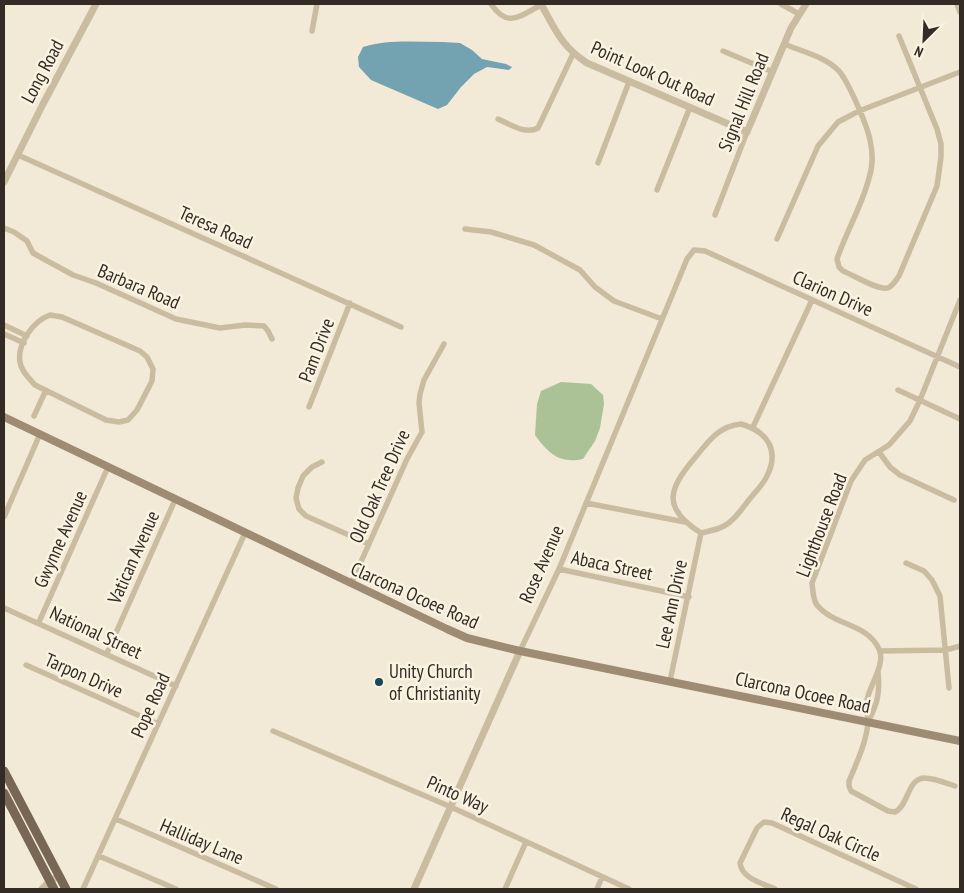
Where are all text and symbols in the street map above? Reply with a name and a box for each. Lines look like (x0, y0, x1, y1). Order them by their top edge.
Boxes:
north arrow (899, 15, 949, 65)
street label: Long Road (15, 35, 69, 107)
street label: Point Look Out Road (588, 35, 718, 111)
text: N (912, 42, 926, 62)
street label: Signal Hill Road (712, 49, 774, 155)
street label: Teresa Road (176, 200, 256, 254)
street label: Barbara Road (94, 258, 184, 314)
street label: Clarion Drive (789, 265, 877, 321)
street label: Pam Drive (293, 314, 339, 385)
street label: Old Oak Tree Drive (343, 425, 415, 547)
street label: Lighthouse Road (790, 470, 852, 580)
street label: Gwynne Avenue (28, 486, 92, 591)
street label: Vatican Avenue (101, 507, 164, 608)
street label: Rose Avenue (513, 521, 569, 607)
street label: Abaca Street (569, 545, 656, 585)
street label: Clarcona Ocoee Road (347, 556, 483, 634)
street label: Lee Ann Drive (650, 557, 692, 651)
street label: National Street (46, 600, 147, 664)
street label: Tarpon Drive (41, 647, 127, 703)
place label: Unity Church of Christianity (389, 659, 481, 705)
street label: Clarcona Ocoee Road (733, 666, 873, 718)
street label: Pope Road (125, 669, 175, 741)
marker: Unity Church of Christianity (373, 676, 385, 688)
street label: Pinto Way (423, 770, 493, 819)
street label: Regal Oak Circle (778, 801, 885, 867)
street label: Halliday Lane (157, 813, 248, 869)

